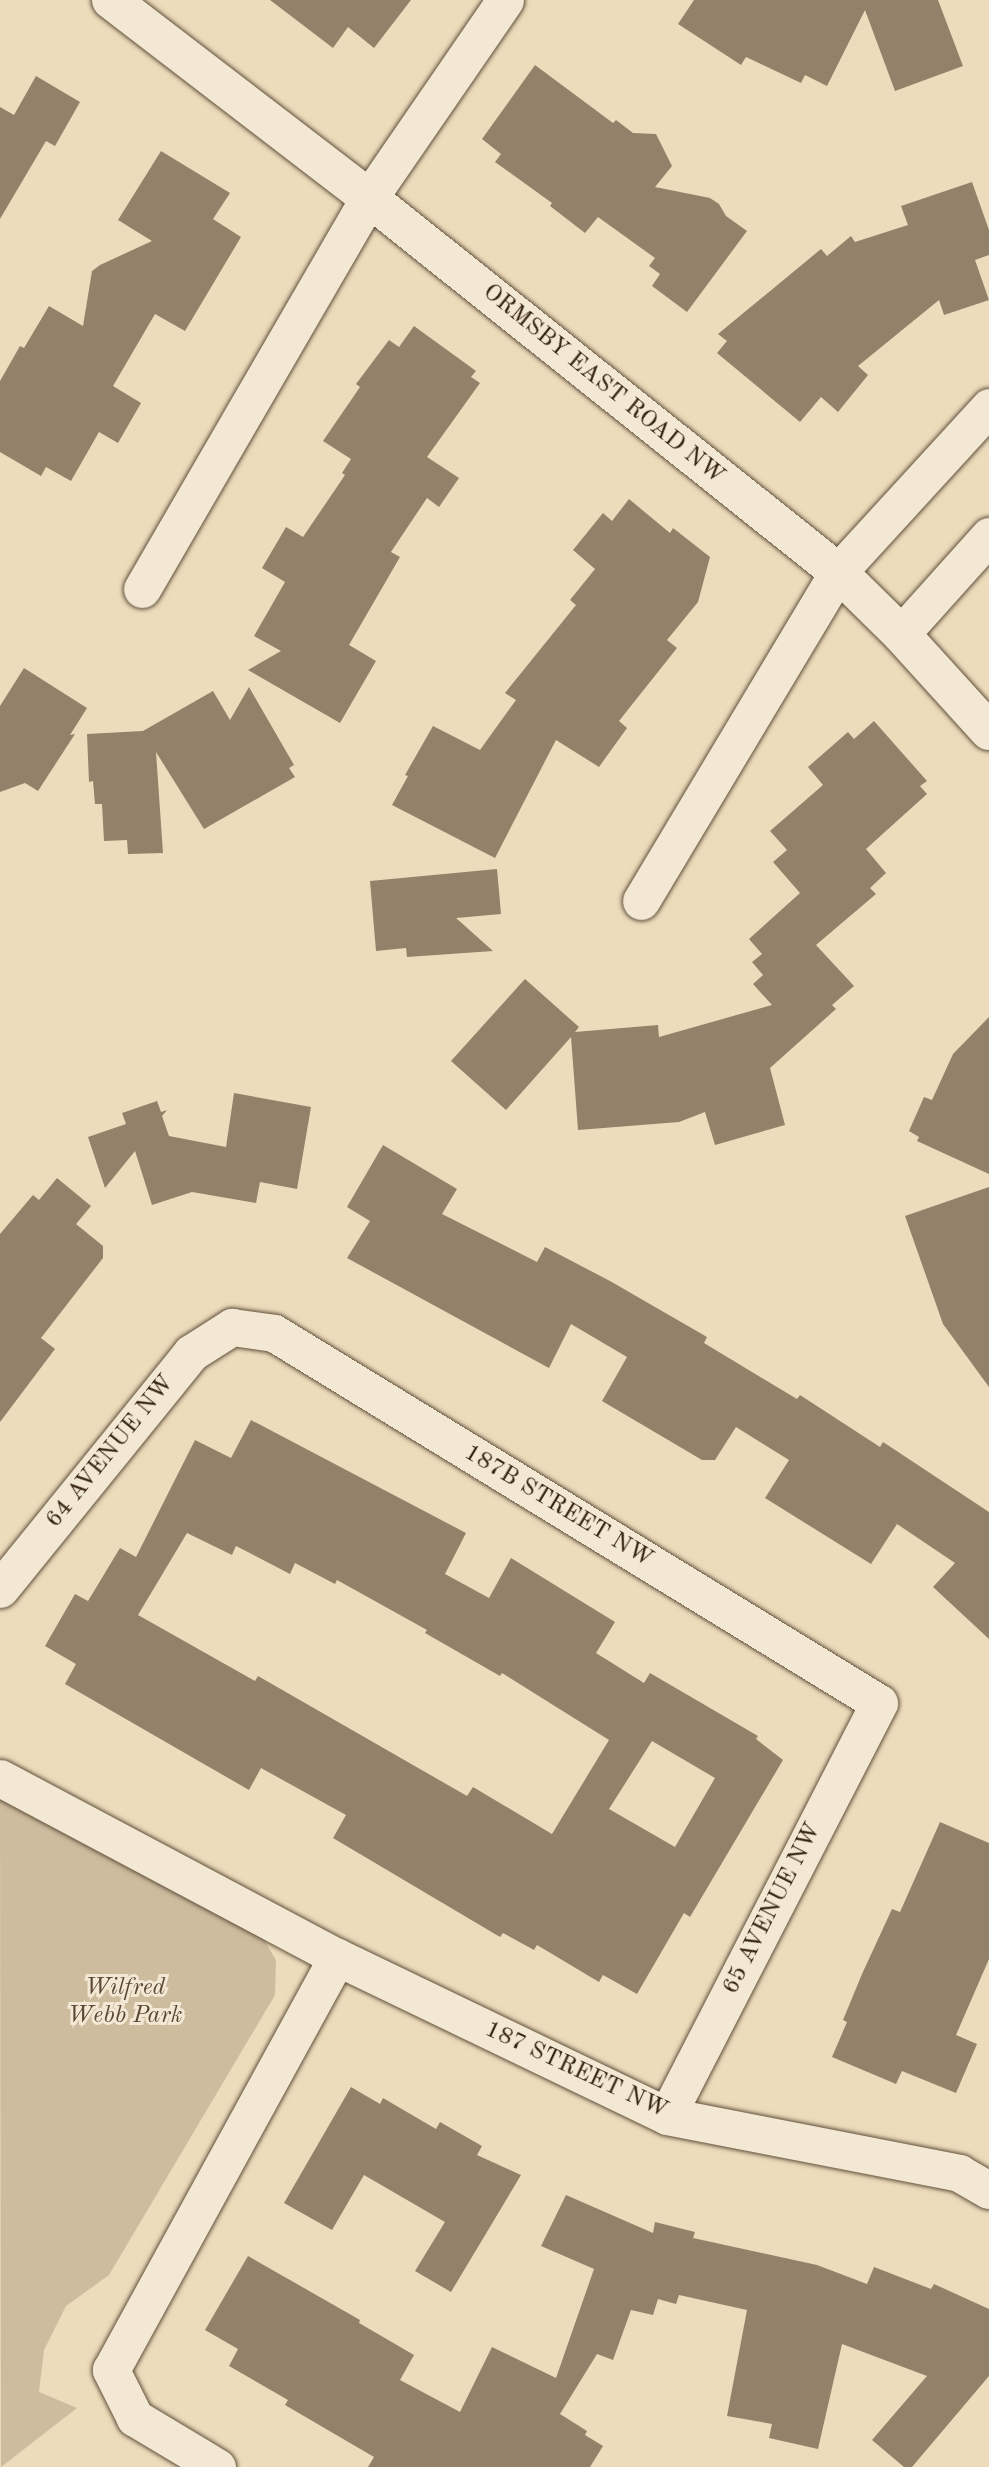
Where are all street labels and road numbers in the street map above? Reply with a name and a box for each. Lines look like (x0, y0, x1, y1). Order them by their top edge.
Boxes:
street label: ORMSBY EAST ROAD NW (476, 279, 730, 491)
street label: 64 AVENUE NW (40, 1370, 182, 1534)
street label: 187B STREET NW (458, 1439, 658, 1575)
street label: 65 AVENUE NW (717, 1818, 829, 2000)
street label: 187 STREET NW (480, 2016, 672, 2126)

